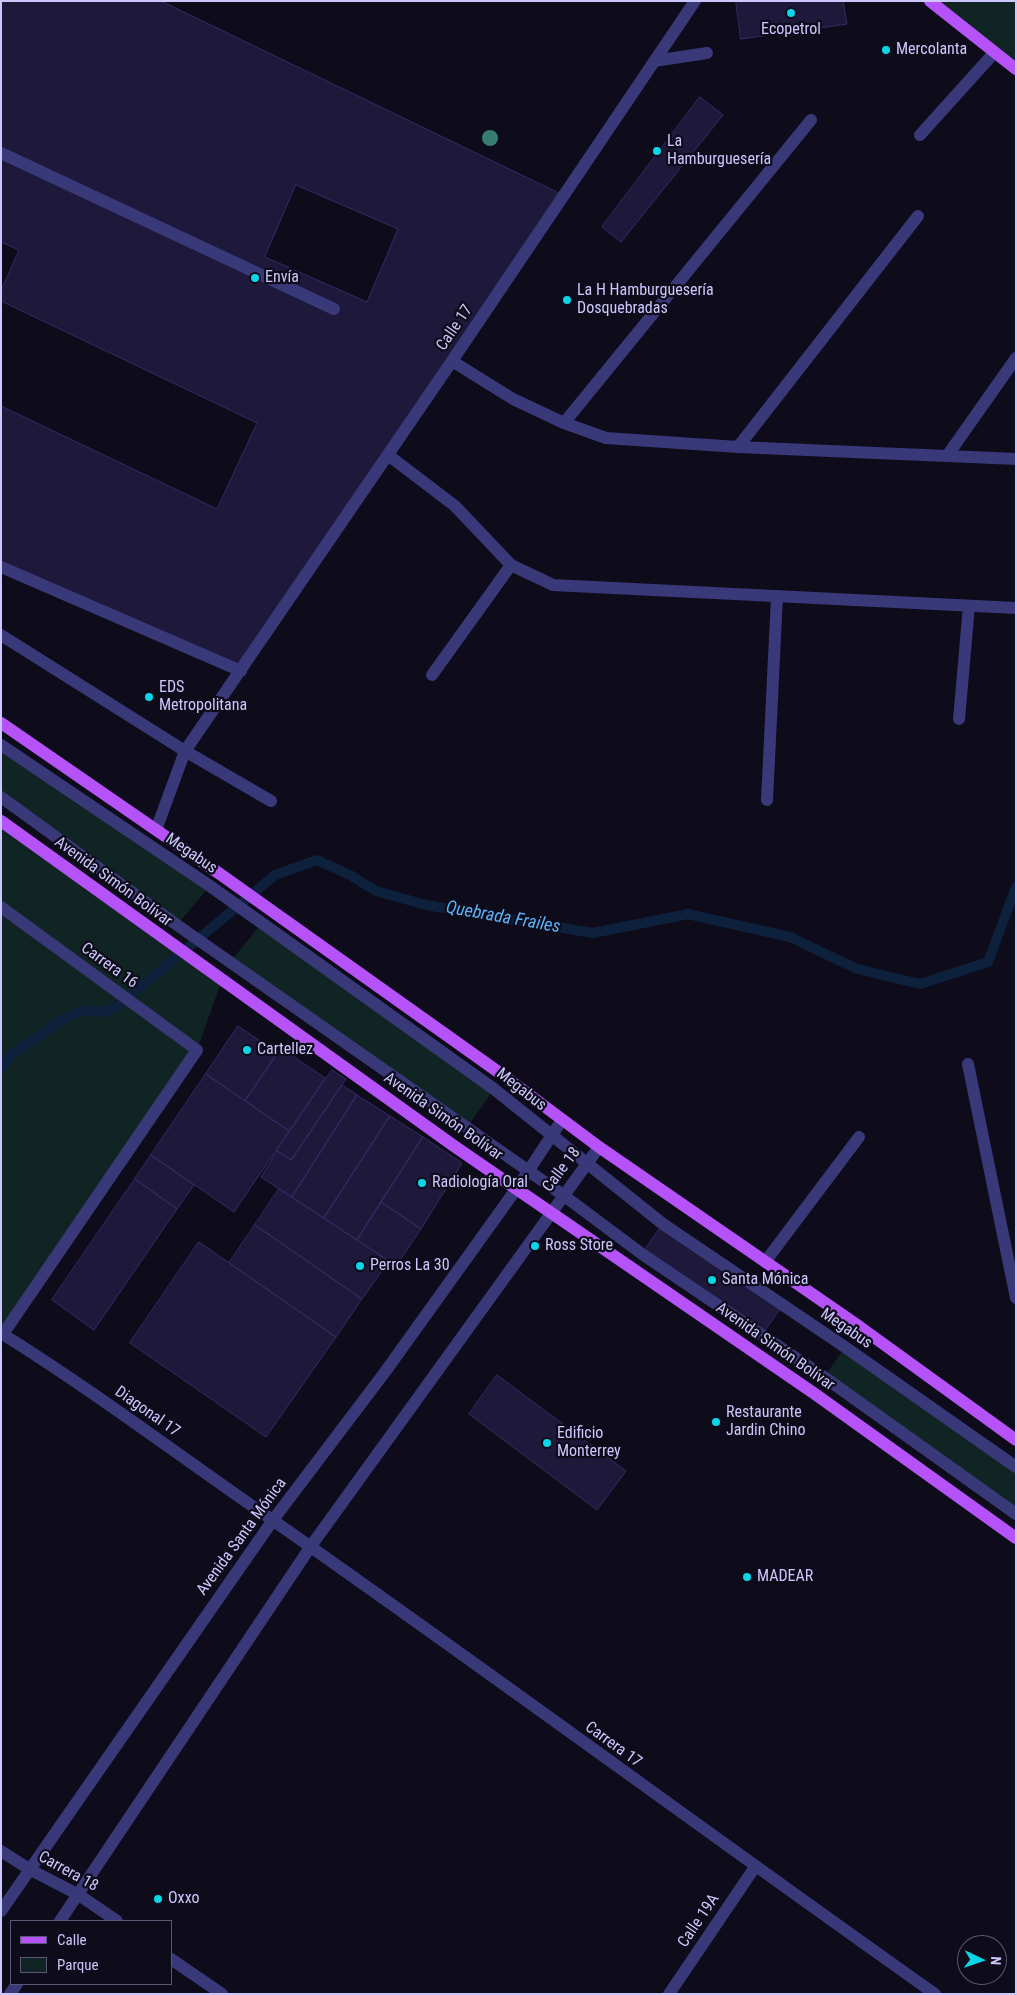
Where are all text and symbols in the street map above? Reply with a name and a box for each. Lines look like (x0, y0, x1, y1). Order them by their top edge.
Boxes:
marker: Ecopetrol (785, 7, 797, 19)
place label: Ecopetrol (761, 20, 821, 40)
place label: Mercolanta (896, 40, 967, 60)
marker: Mercolanta (880, 44, 892, 56)
place label: La Hamburguesería (667, 132, 771, 170)
marker: La Hamburguesería (651, 145, 663, 157)
place label: Envía (265, 268, 299, 288)
marker: Envía (249, 272, 261, 284)
place label: La H Hamburguesería Dosquebradas (577, 281, 714, 319)
marker: La H Hamburguesería Dosquebradas (561, 294, 573, 306)
street label: Calle 17 (433, 301, 477, 355)
place label: EDS Metropolitana (159, 678, 247, 716)
marker: EDS Metropolitana (143, 691, 155, 703)
street label: Megabus (162, 830, 220, 878)
street label: Avenida Simón Bolívar (50, 833, 176, 931)
water label: Quebrada Frailes (444, 897, 562, 939)
street label: Carrera 16 (77, 939, 141, 993)
place label: Cartellez (257, 1040, 313, 1060)
marker: Cartellez (241, 1044, 253, 1056)
street label: Megabus (492, 1065, 550, 1115)
street label: Avenida Simón Bolívar (380, 1069, 506, 1165)
street label: Calle 18 (539, 1144, 585, 1196)
place label: Radiología Oral (432, 1173, 528, 1193)
marker: Radiología Oral (416, 1177, 428, 1189)
place label: Ross Store (545, 1236, 613, 1256)
marker: Ross Store (529, 1240, 541, 1252)
place label: Perros La 30 (370, 1256, 450, 1276)
marker: Perros La 30 (354, 1260, 366, 1272)
place label: Santa Mónica (722, 1270, 808, 1290)
marker: Santa Mónica (706, 1274, 718, 1286)
street label: Avenida Simón Bolívar (712, 1299, 838, 1395)
street label: Megabus (817, 1305, 875, 1353)
street label: Diagonal 17 (111, 1383, 183, 1441)
place label: Restaurante Jardin Chino (726, 1403, 805, 1441)
marker: Restaurante Jardin Chino (710, 1416, 722, 1428)
place label: Edificio Monterrey (557, 1424, 621, 1462)
marker: Edificio Monterrey (541, 1437, 553, 1449)
street label: Avenida Santa Mónica (193, 1475, 291, 1599)
place label: MADEAR (757, 1567, 813, 1587)
marker: MADEAR (741, 1571, 753, 1583)
street label: Carrera 17 (581, 1718, 645, 1772)
street label: Carrera 18 (35, 1848, 101, 1896)
place label: Oxxo (168, 1889, 200, 1909)
street label: Calle 19A (674, 1891, 724, 1951)
marker: Oxxo (152, 1893, 164, 1905)
legend (10, 1920, 172, 1985)
text: Calle (57, 1931, 87, 1949)
north arrow (957, 1935, 1007, 1985)
text: Parque (57, 1956, 99, 1974)
text: N (988, 1956, 1004, 1965)

